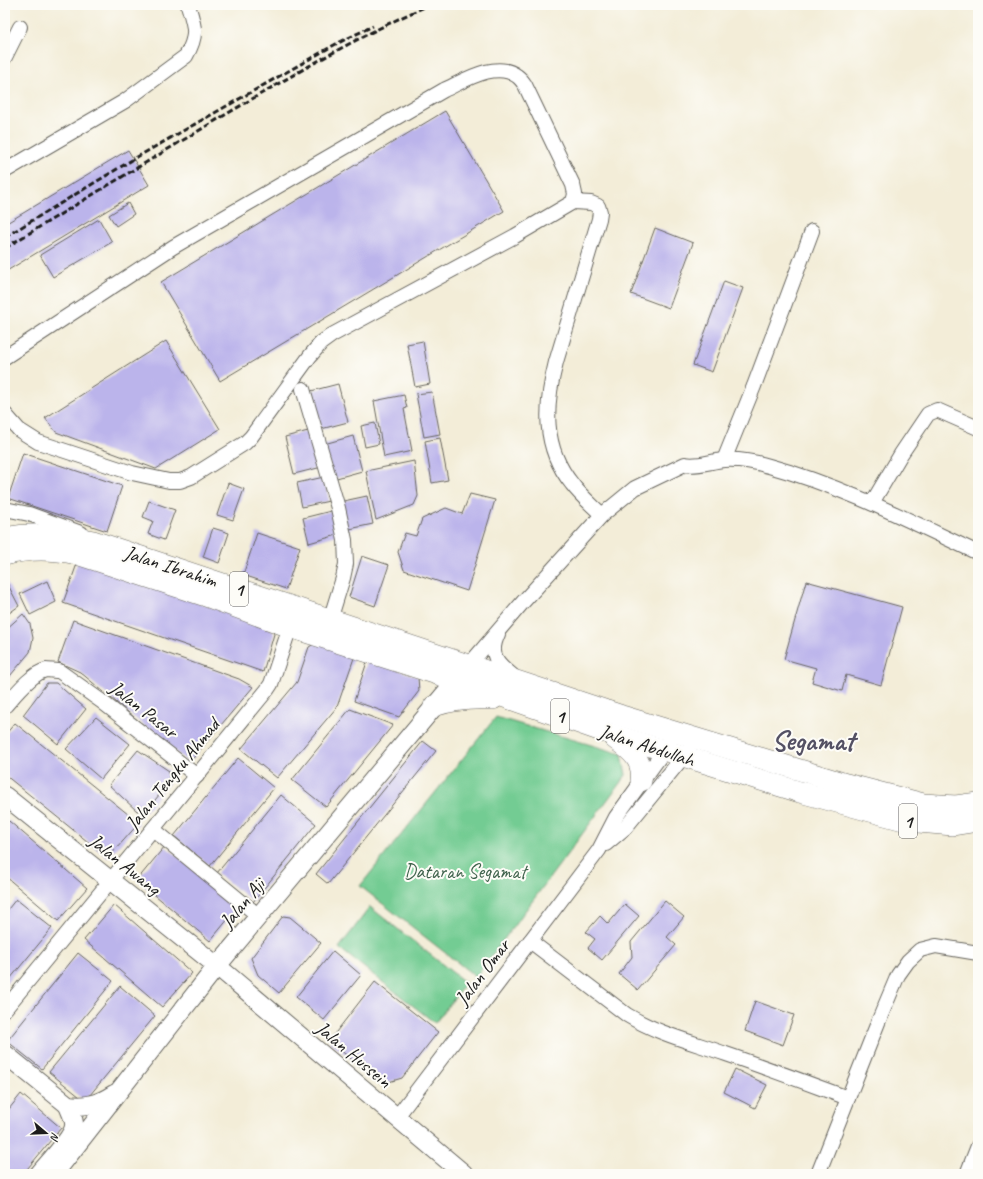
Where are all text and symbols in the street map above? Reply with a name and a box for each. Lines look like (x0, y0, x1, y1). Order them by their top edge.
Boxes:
street label: Jalan Ibrahim (120, 539, 221, 593)
road number: 1 (230, 572, 248, 606)
street label: Jalan Pasar (104, 675, 184, 745)
road number: 1 (551, 699, 569, 733)
street label: Jalan Tengku Ahmad (119, 711, 227, 836)
street label: Jalan Abdullah (595, 718, 699, 773)
district label: Segamat (772, 723, 859, 758)
road number: 1 (899, 804, 917, 838)
street label: Jalan Awang (83, 827, 167, 902)
park label: Dataran Segamat (404, 859, 529, 884)
street label: Jalan Aji (214, 871, 272, 934)
street label: Jalan Omar (449, 933, 516, 1011)
street label: Jalan Hussein (310, 1015, 398, 1094)
north arrow (26, 1113, 66, 1153)
text: N (47, 1131, 63, 1144)

